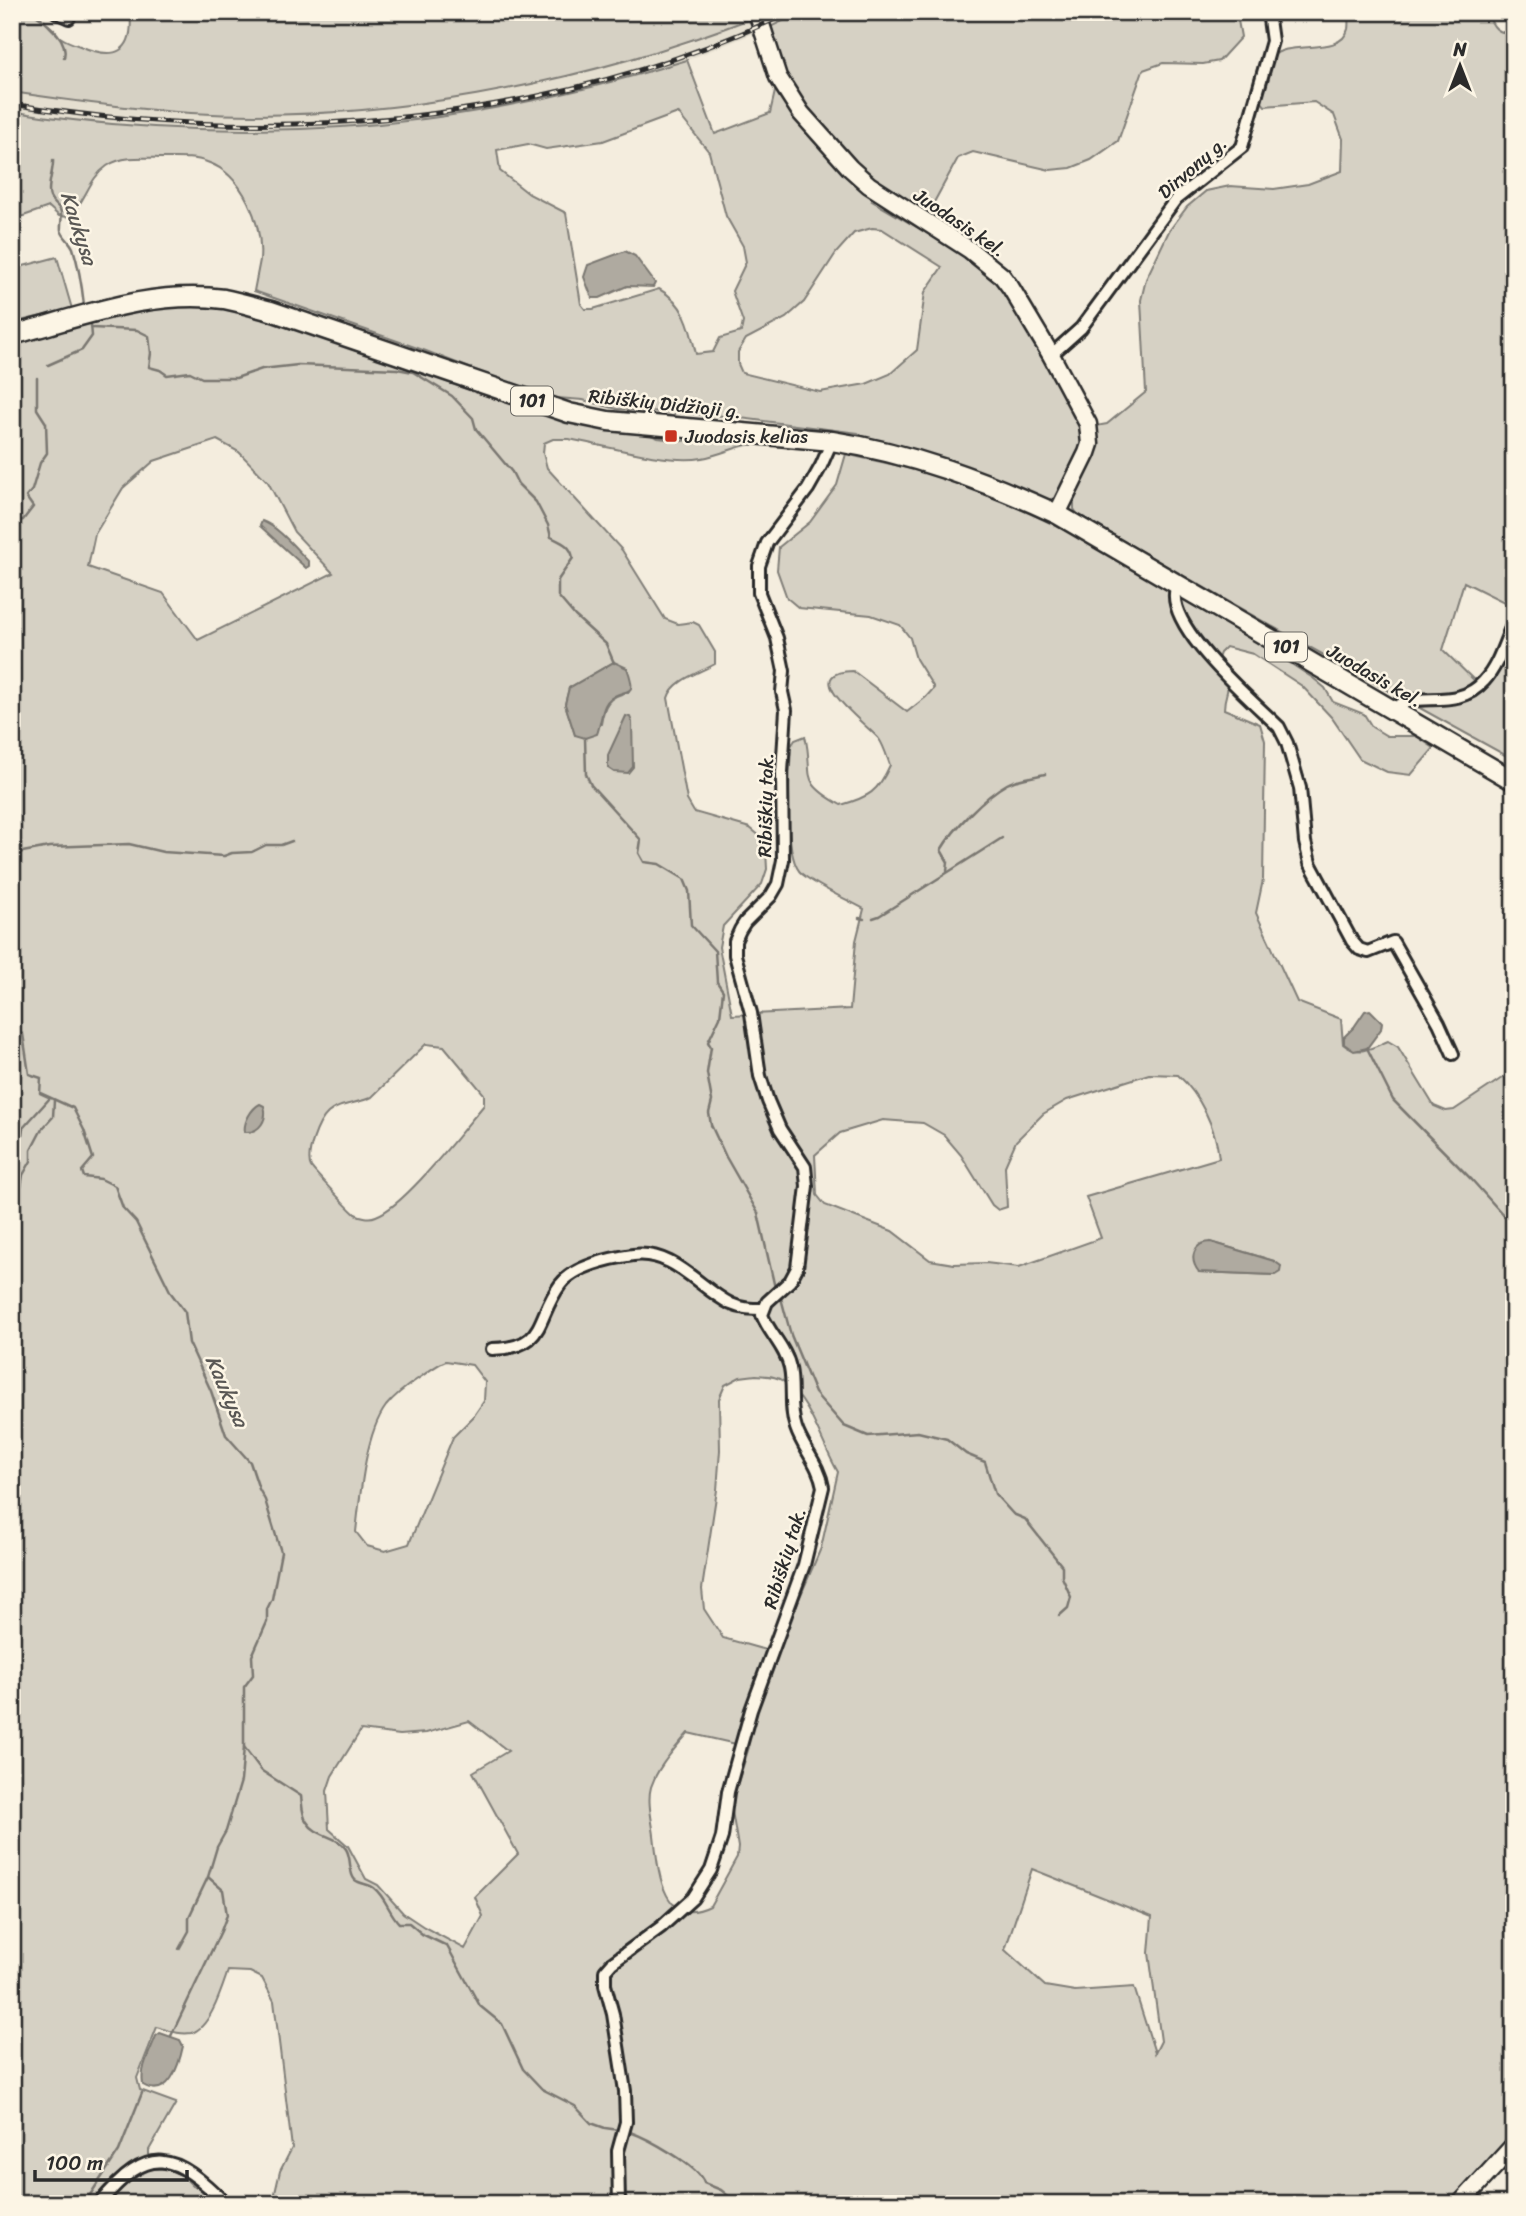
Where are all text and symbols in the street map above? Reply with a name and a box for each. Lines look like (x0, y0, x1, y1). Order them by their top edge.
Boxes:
north arrow (1424, 32, 1494, 102)
text: N (1452, 33, 1467, 66)
street label: Dirvonų g. (1150, 127, 1235, 207)
street label: Juodasis kel. (906, 179, 1013, 266)
water label: Kaukysa (49, 186, 110, 272)
street label: Ribiškių Didžioji g. (587, 379, 743, 428)
road number: 101 (511, 386, 553, 416)
place label: Juodasis kelias (684, 420, 808, 453)
marker: Juodasis kelias (663, 428, 679, 444)
road number: 101 (1265, 632, 1307, 662)
street label: Juodasis kel. (1320, 634, 1429, 716)
street label: Ribiškių tak. (748, 752, 783, 858)
water label: Kaukysa (194, 1349, 261, 1436)
street label: Ribiškių tak. (753, 1503, 816, 1613)
scale bar (35, 2139, 187, 2183)
text: 100 m (46, 2144, 103, 2182)

